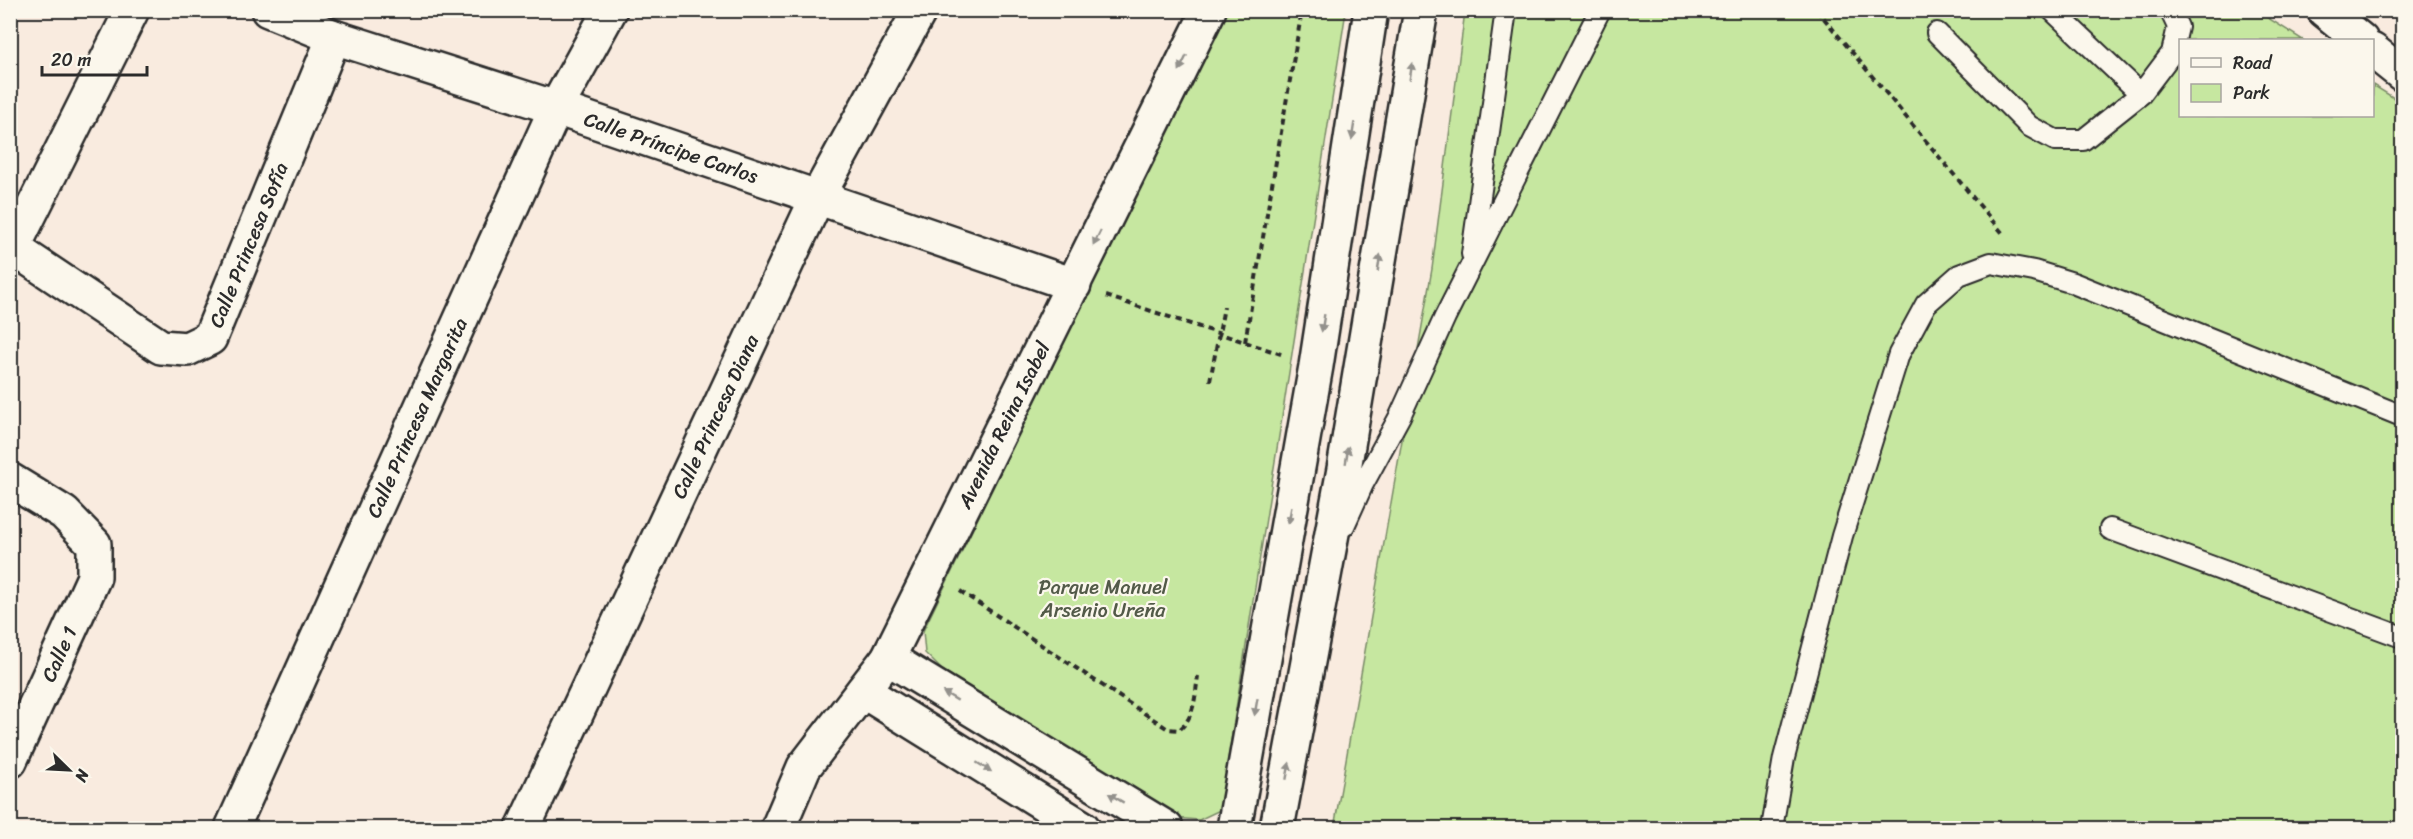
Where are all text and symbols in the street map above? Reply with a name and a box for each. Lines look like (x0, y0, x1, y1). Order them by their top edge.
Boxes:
scale bar (42, 39, 147, 77)
legend (2179, 39, 2374, 117)
text: 20 m (51, 44, 91, 76)
text: Road (2233, 47, 2273, 79)
one-way arrow (1178, 54, 1188, 72)
one-way arrow (1406, 61, 1415, 80)
text: Park (2233, 77, 2270, 109)
street label: Calle Príncipe Carlos (579, 102, 763, 194)
one-way arrow (1348, 121, 1357, 140)
street label: Calle Princesa Sofía (199, 157, 299, 333)
one-way arrow (1092, 230, 1102, 247)
one-way arrow (1374, 253, 1383, 272)
street label: Calle Princesa Margarita (357, 312, 478, 524)
one-way arrow (1318, 314, 1327, 333)
street label: Calle Princesa Diana (662, 328, 769, 505)
street label: Avenida Reina Isabel (947, 334, 1061, 516)
one-way arrow (1342, 446, 1351, 465)
one-way arrow (1285, 506, 1294, 525)
park label: Parque Manuel Arsenio Ureña (1039, 570, 1169, 628)
street label: Calle 1 (32, 621, 87, 688)
one-way arrow (942, 691, 958, 702)
one-way arrow (1251, 698, 1260, 717)
north arrow (39, 740, 99, 800)
one-way arrow (976, 761, 992, 772)
one-way arrow (1284, 761, 1293, 780)
text: N (66, 764, 98, 788)
one-way arrow (1107, 793, 1124, 803)

